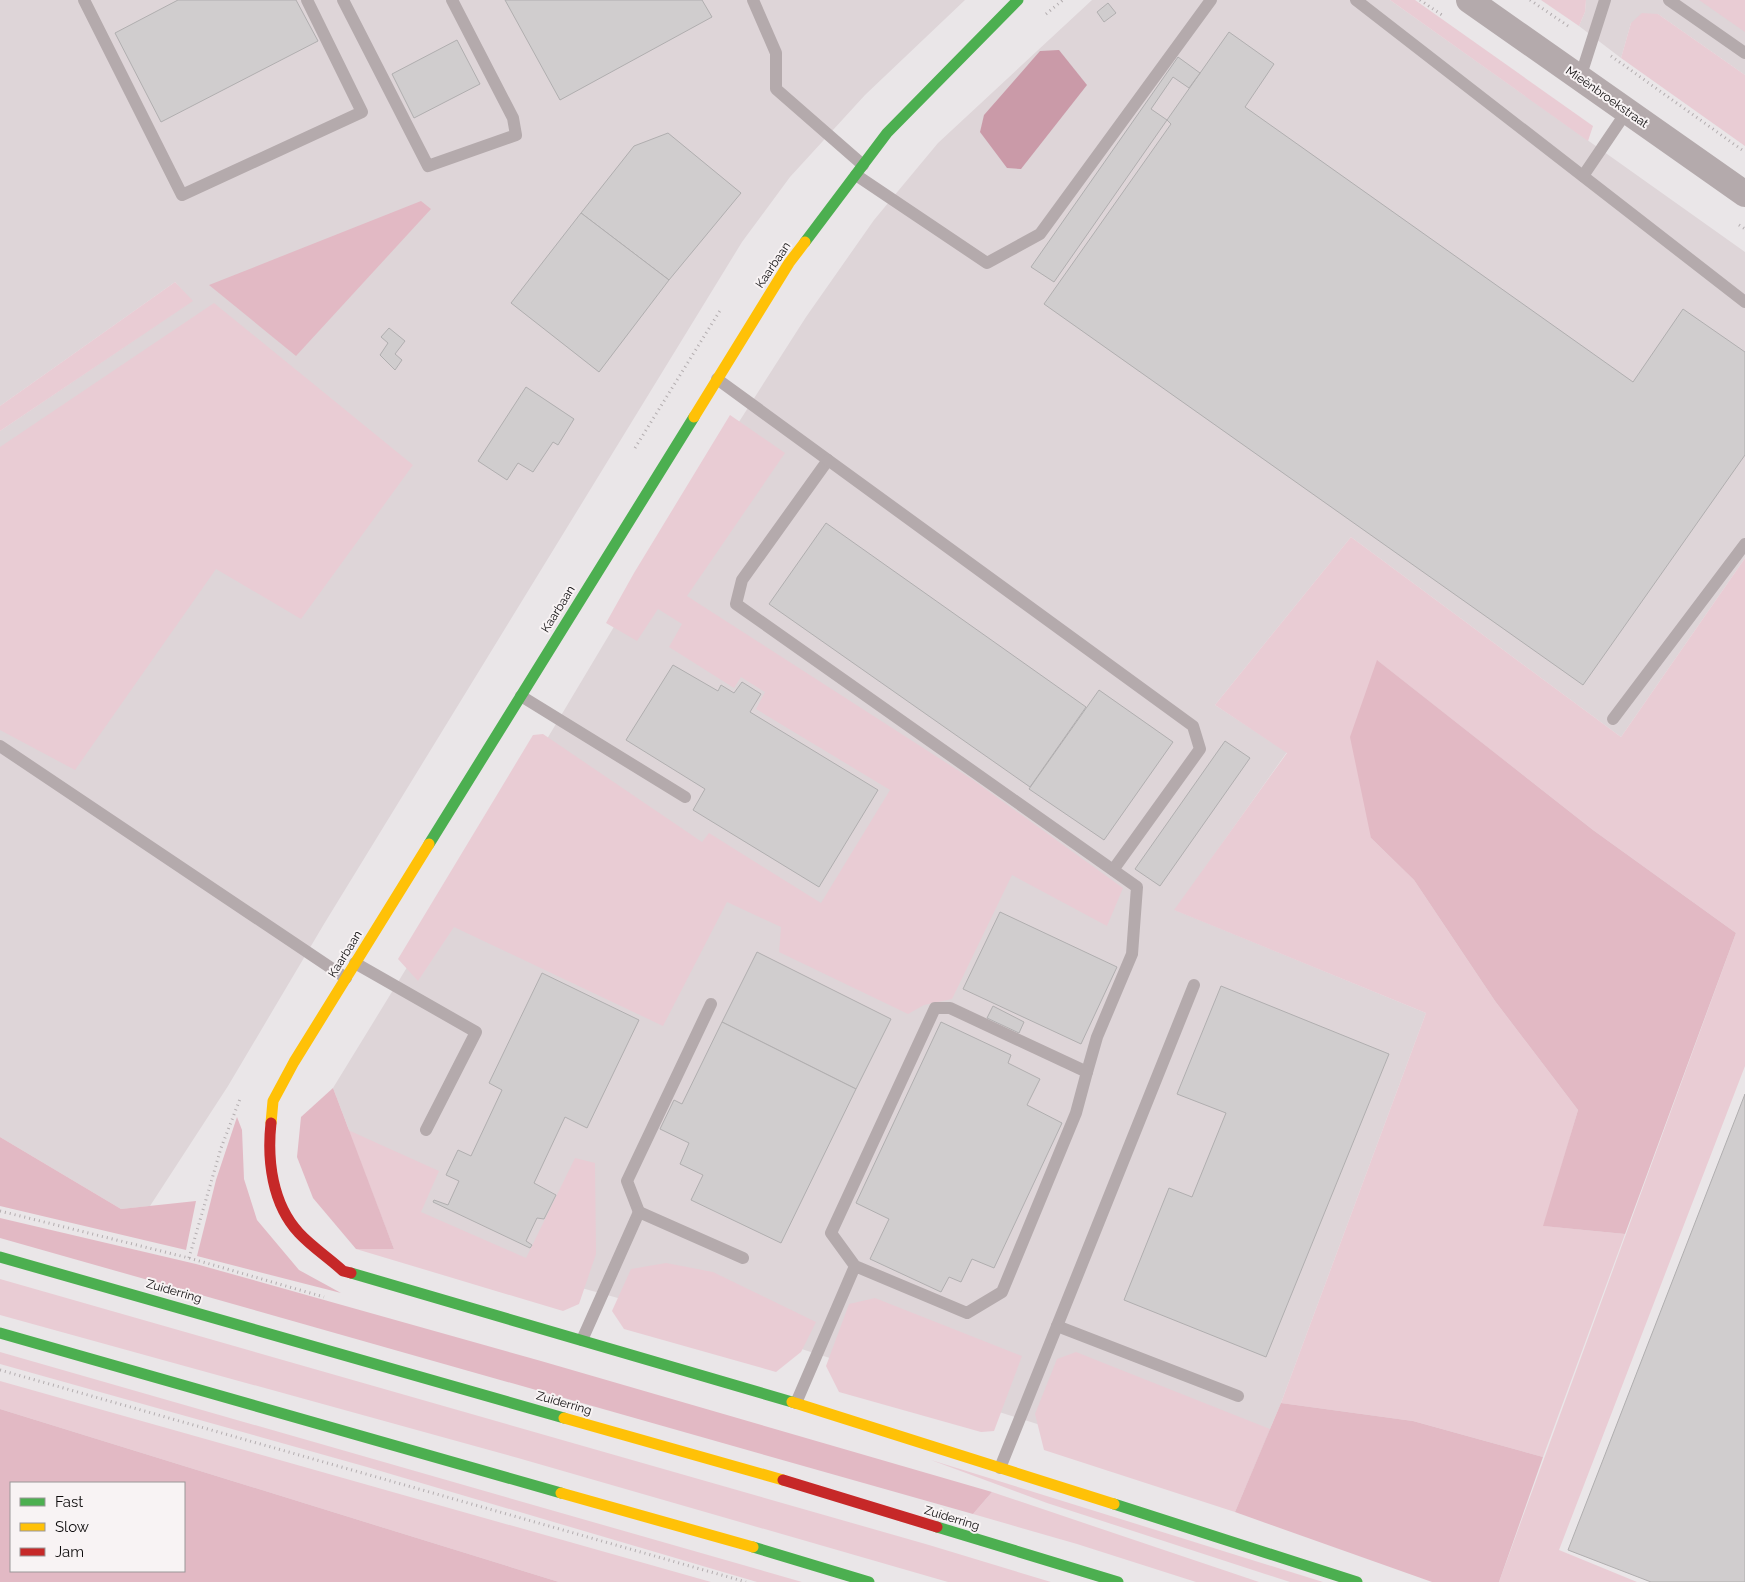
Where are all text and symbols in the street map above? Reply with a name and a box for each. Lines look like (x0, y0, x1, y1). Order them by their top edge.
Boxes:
street label: Mieënbroekstraat (1563, 63, 1651, 131)
street label: Kaarbaan (753, 239, 793, 291)
street label: Kaarbaan (538, 583, 578, 635)
street label: Kaarbaan (325, 928, 365, 980)
street label: Zuiderring (145, 1276, 203, 1306)
street label: Zuiderring (535, 1388, 593, 1418)
legend (10, 1482, 185, 1572)
text: Fast (55, 1493, 83, 1511)
street label: Zuiderring (923, 1503, 981, 1533)
text: Slow (55, 1518, 89, 1536)
text: Jam (55, 1543, 84, 1561)

